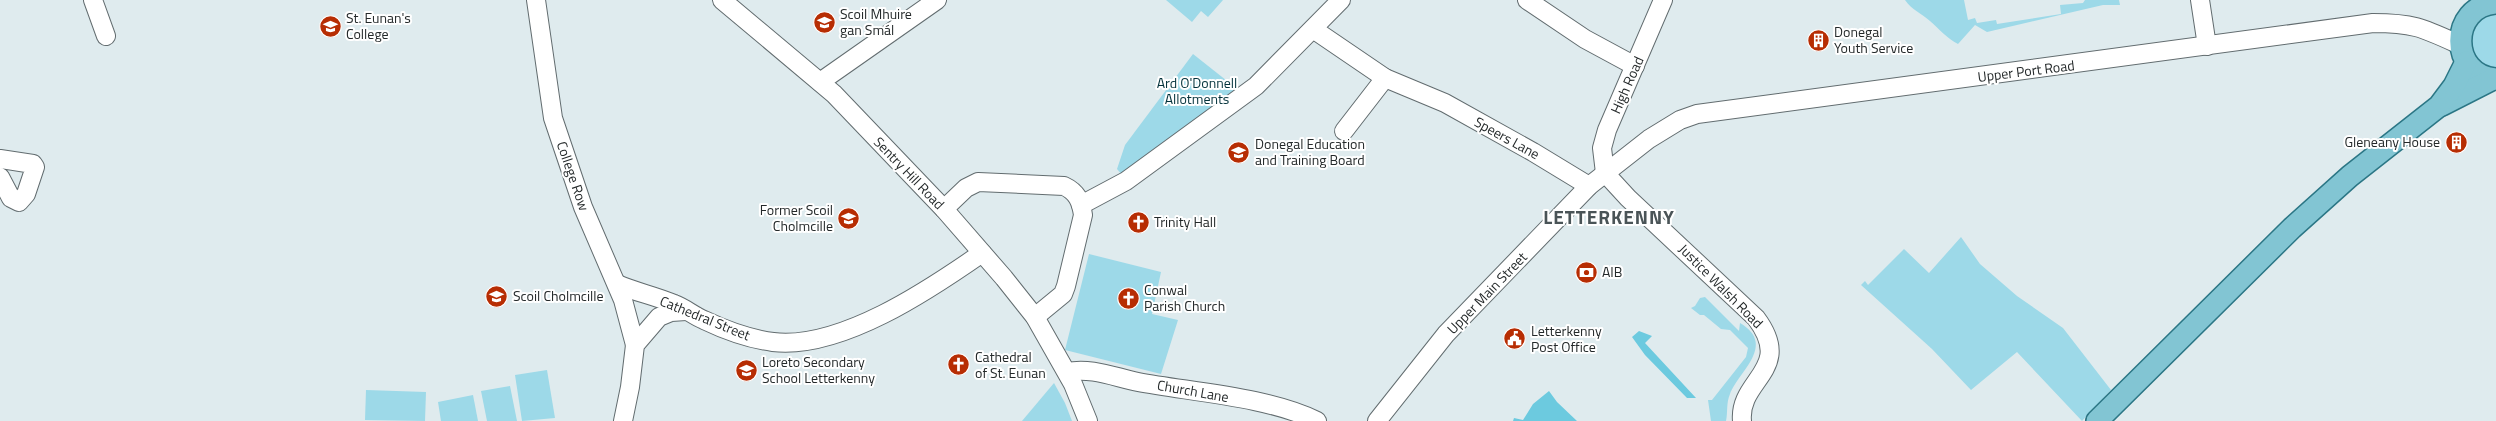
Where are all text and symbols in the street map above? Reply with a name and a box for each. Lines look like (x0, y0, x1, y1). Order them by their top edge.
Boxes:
place label: Scoil Mhuire gan Smál (840, 3, 912, 40)
place label: St. Eunan's College (346, 7, 411, 44)
school or university icon: Scoil Mhuire gan Smál (812, 10, 836, 34)
school or university icon: St. Eunan's College (318, 14, 342, 38)
place label: Donegal Youth Service (1834, 21, 1913, 58)
building icon: Donegal Youth Service (1806, 28, 1830, 52)
street label: High Road (1605, 53, 1648, 117)
street label: Upper Port Road (1976, 54, 2076, 87)
park label: Ard O'Donnell Allotments (1157, 72, 1237, 109)
street label: Speers Lane (1471, 111, 1544, 164)
building icon: Gleneany House (2444, 130, 2468, 154)
place label: Gleneany House (2344, 131, 2440, 152)
street label: Sentry Hill Road (869, 132, 950, 214)
place label: Donegal Education and Training Board (1255, 133, 1365, 170)
street label: College Row (552, 138, 595, 214)
school or university icon: Donegal Education and Training Board (1227, 140, 1251, 164)
place label: Former Scoil Cholmcille (760, 199, 833, 236)
district label: LETTERKENNY (1543, 202, 1675, 231)
school or university icon: Former Scoil Cholmcille (837, 206, 861, 230)
church icon: Trinity Hall (1126, 210, 1150, 234)
place label: Trinity Hall (1154, 211, 1216, 232)
street label: Justice Walsh Road (1674, 239, 1768, 333)
street label: Upper Main Street (1442, 247, 1532, 339)
bank icon: AIB (1574, 260, 1598, 284)
place label: AIB (1602, 261, 1622, 282)
place label: Conwal Parish Church (1144, 279, 1225, 316)
school or university icon: Scoil Cholmcille (485, 284, 509, 308)
place label: Scoil Cholmcille (513, 285, 604, 306)
church icon: Conwal Parish Church (1116, 286, 1140, 310)
street label: Cathedral Street (657, 290, 754, 345)
place label: Letterkenny Post Office (1531, 320, 1602, 357)
public building icon: Letterkenny Post Office (1503, 327, 1527, 351)
place label: Cathedral of St. Eunan (975, 346, 1046, 383)
place label: Loreto Secondary School Letterkenny (762, 351, 875, 388)
church icon: Cathedral of St. Eunan (947, 353, 971, 377)
school or university icon: Loreto Secondary School Letterkenny (734, 358, 758, 382)
street label: Church Lane (1156, 374, 1231, 407)

